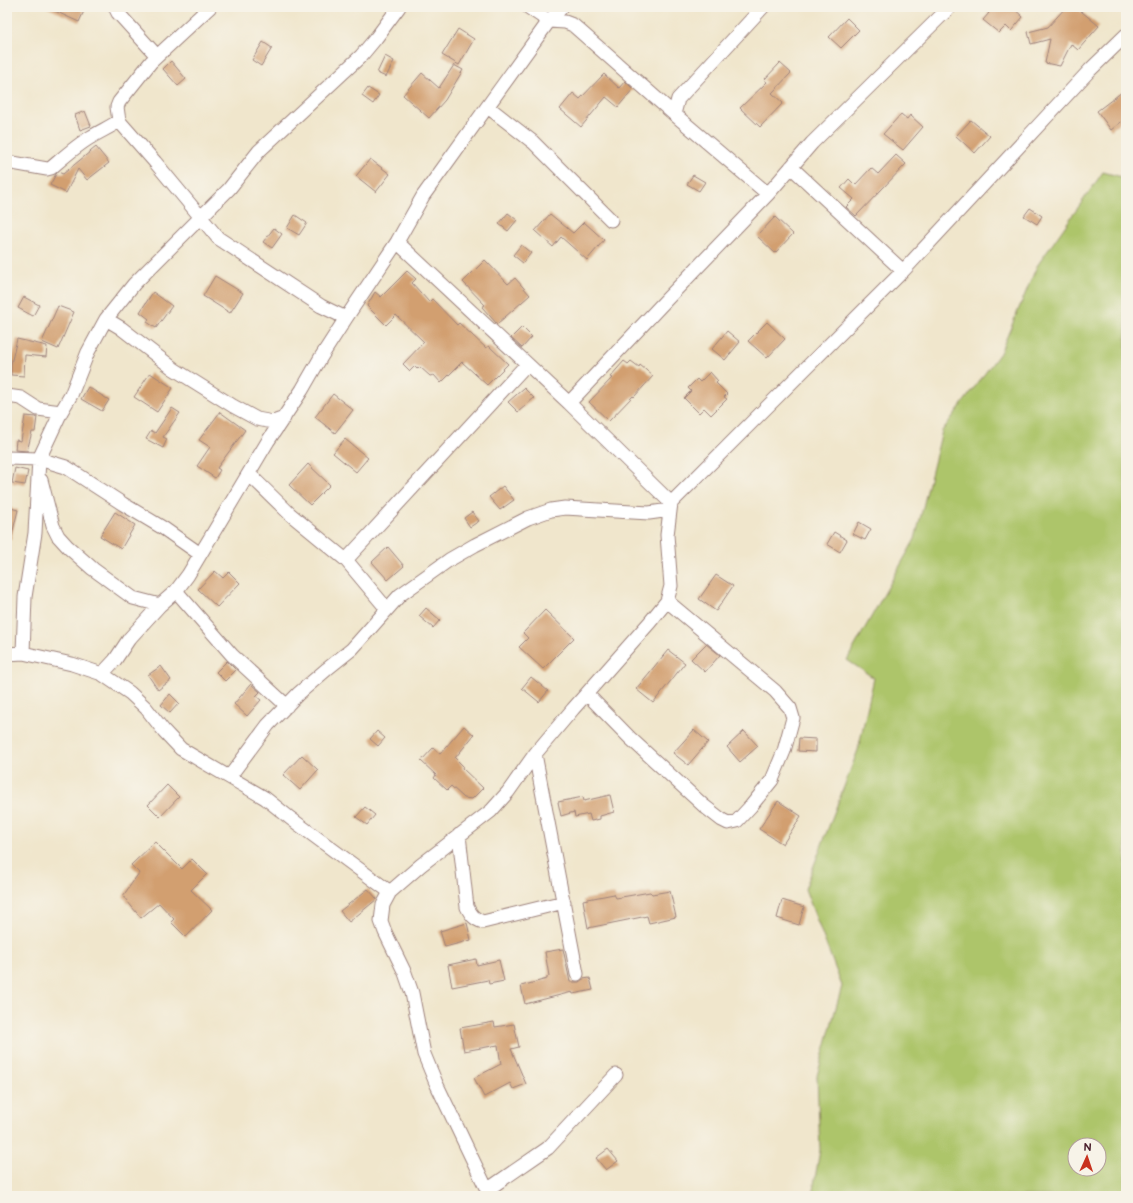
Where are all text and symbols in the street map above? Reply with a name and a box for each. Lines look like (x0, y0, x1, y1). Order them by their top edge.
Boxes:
north arrow (1067, 1137, 1107, 1177)
text: N (1083, 1141, 1092, 1154)

